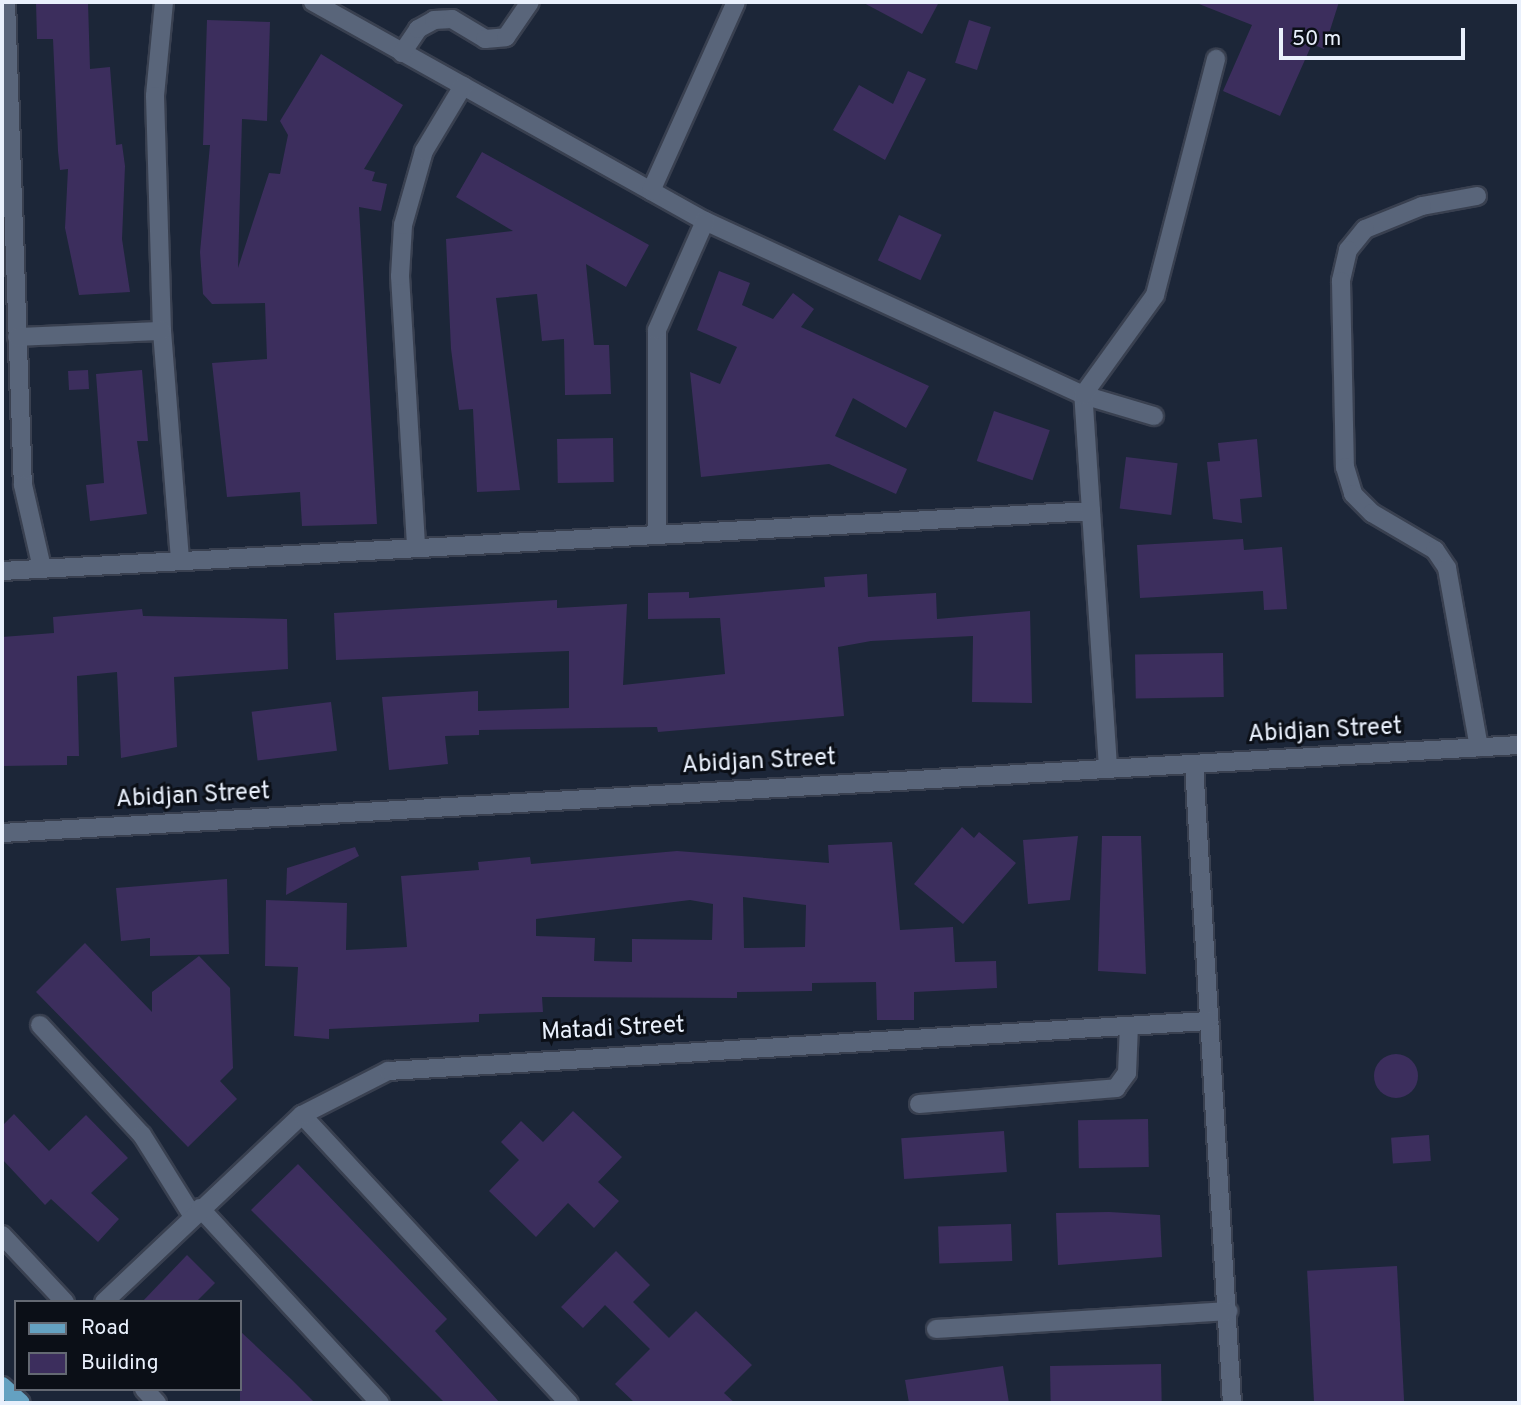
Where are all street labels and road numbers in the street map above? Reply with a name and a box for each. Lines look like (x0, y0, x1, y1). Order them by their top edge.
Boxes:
street label: Abidjan Street (1247, 714, 1403, 750)
street label: Abidjan Street (681, 745, 837, 781)
street label: Abidjan Street (115, 779, 271, 815)
street label: Matadi Street (540, 1012, 686, 1048)

